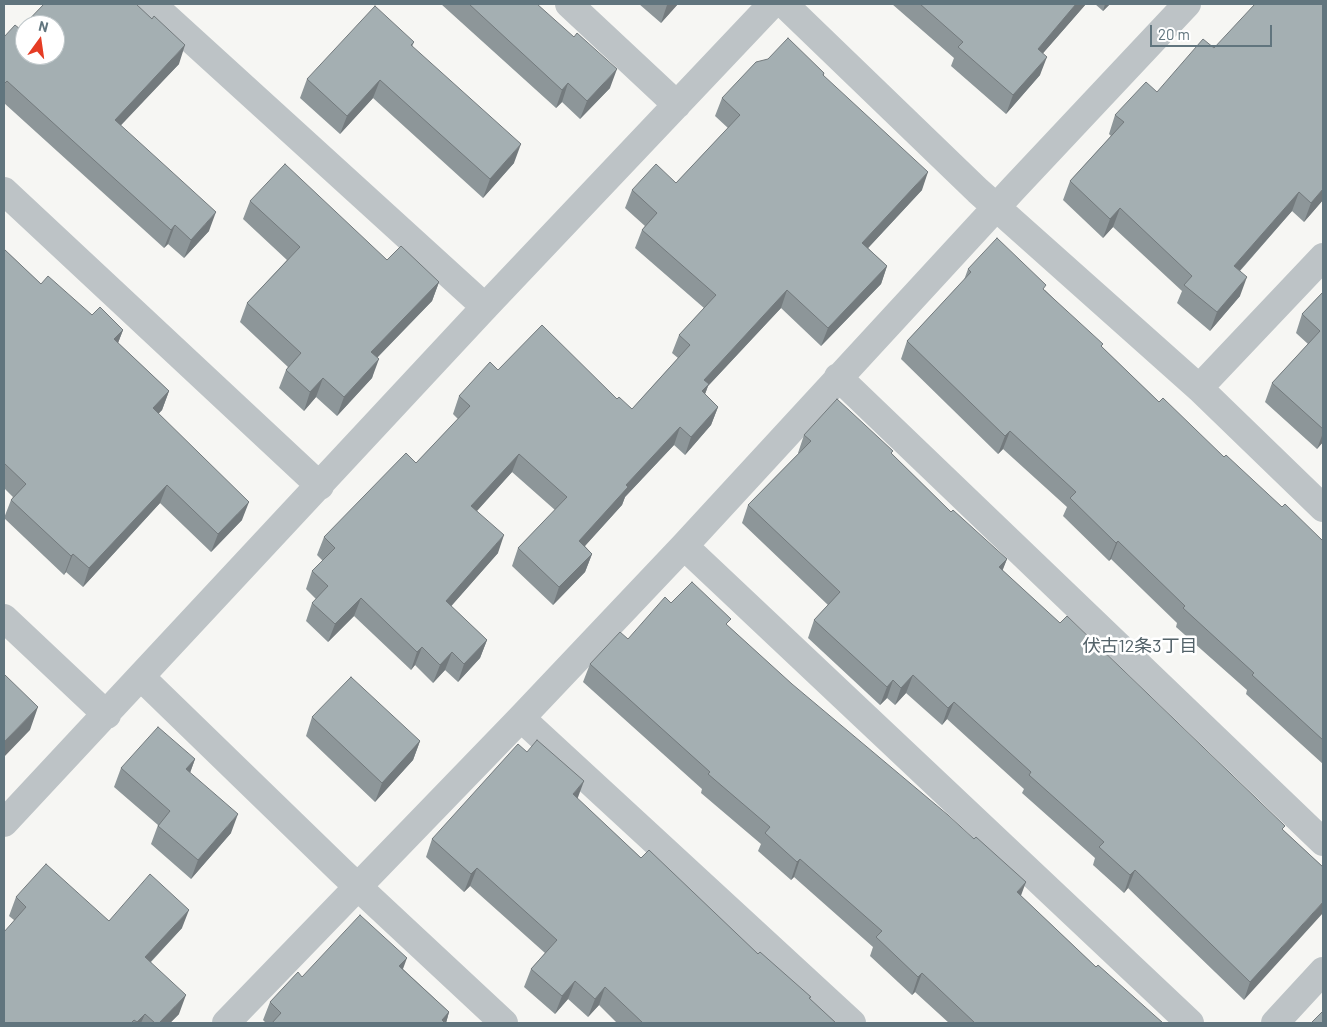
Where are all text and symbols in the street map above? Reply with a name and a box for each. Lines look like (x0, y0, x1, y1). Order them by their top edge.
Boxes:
north arrow (15, 15, 65, 65)
scale bar (1152, 15, 1274, 47)
text: N (37, 17, 50, 35)
text: 20 m (1158, 25, 1190, 43)
district label: 伏古12条3丁目 (1082, 635, 1198, 657)

